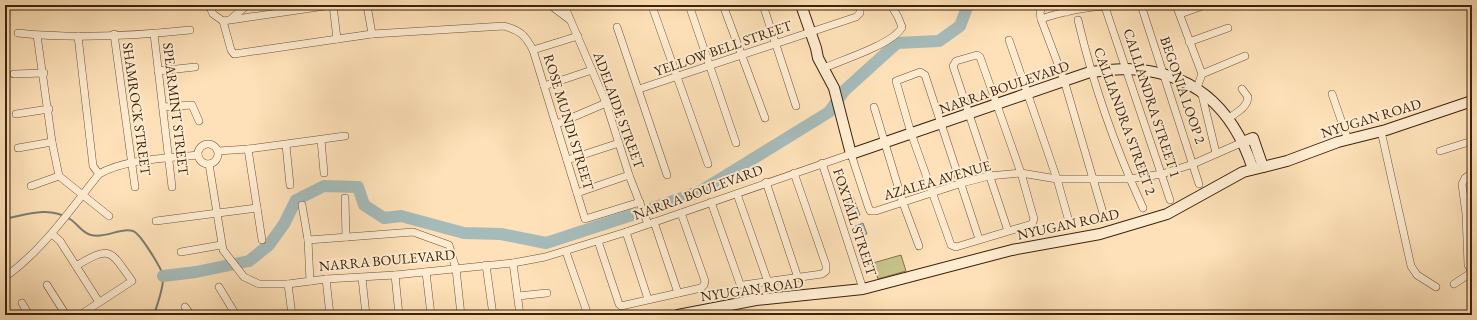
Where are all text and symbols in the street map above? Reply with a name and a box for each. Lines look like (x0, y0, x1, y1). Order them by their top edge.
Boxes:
street label: YELLOW BELL STREET (652, 16, 795, 80)
street label: CALLIANDRA STREET 1 (1119, 26, 1185, 180)
street label: BEGONIA LOOP 2 (1156, 34, 1210, 146)
street label: SHAMROCK STREET (119, 41, 155, 177)
street label: SPEARMINT STREET (159, 42, 193, 177)
street label: CALLIANDRA STREET 2 (1090, 45, 1160, 197)
street label: ADELAIDE STREET (589, 48, 649, 171)
street label: ROSE MUNDI STREET (540, 52, 598, 193)
street label: NARRA BOULEVARD (936, 56, 1072, 118)
street label: NYUGAN ROAD (1319, 94, 1424, 142)
street label: AZALEA AVENUE (880, 156, 993, 204)
street label: NARRA BOULEVARD (631, 160, 766, 224)
street label: FOXTAIL STREET (829, 166, 881, 279)
street label: NYUGAN ROAD (1015, 204, 1121, 244)
street label: NARRA BOULEVARD (318, 245, 456, 275)
street label: NYUGAN ROAD (699, 273, 805, 305)

